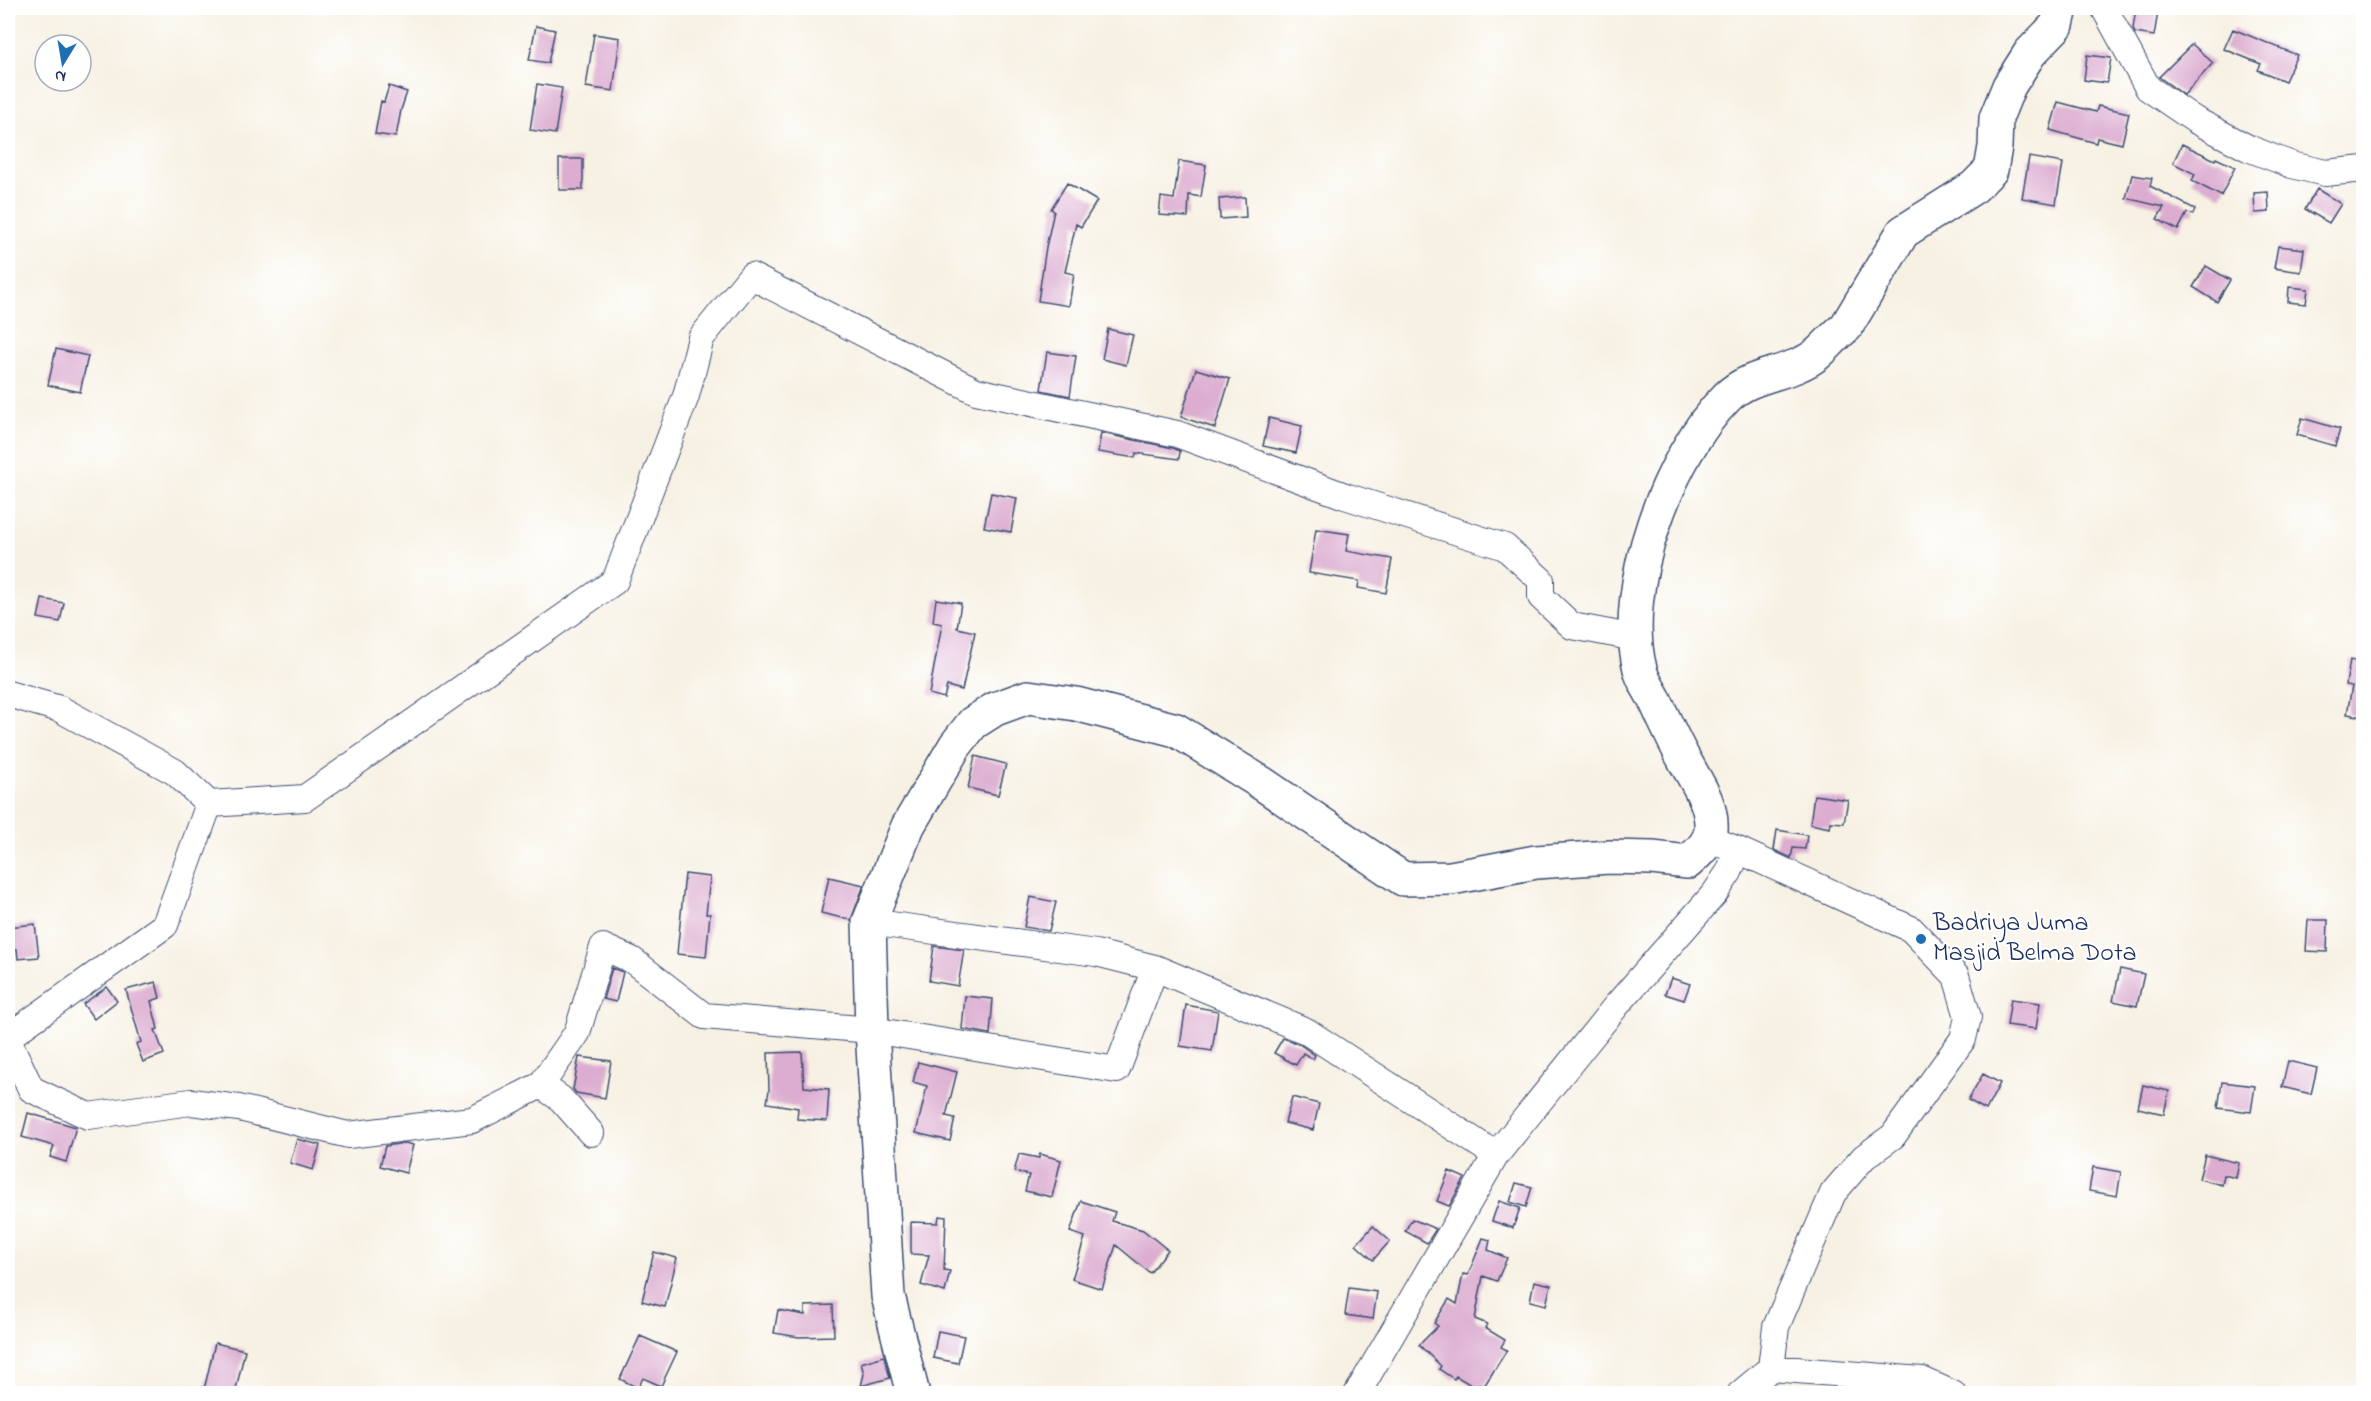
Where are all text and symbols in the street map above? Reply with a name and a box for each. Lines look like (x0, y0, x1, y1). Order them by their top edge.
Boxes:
north arrow (33, 33, 93, 93)
text: N (53, 63, 68, 89)
place label: Badriya Juma Masjid Belma Dota (1932, 905, 2137, 973)
marker: Badriya Juma Masjid Belma Dota (1914, 932, 1928, 946)

